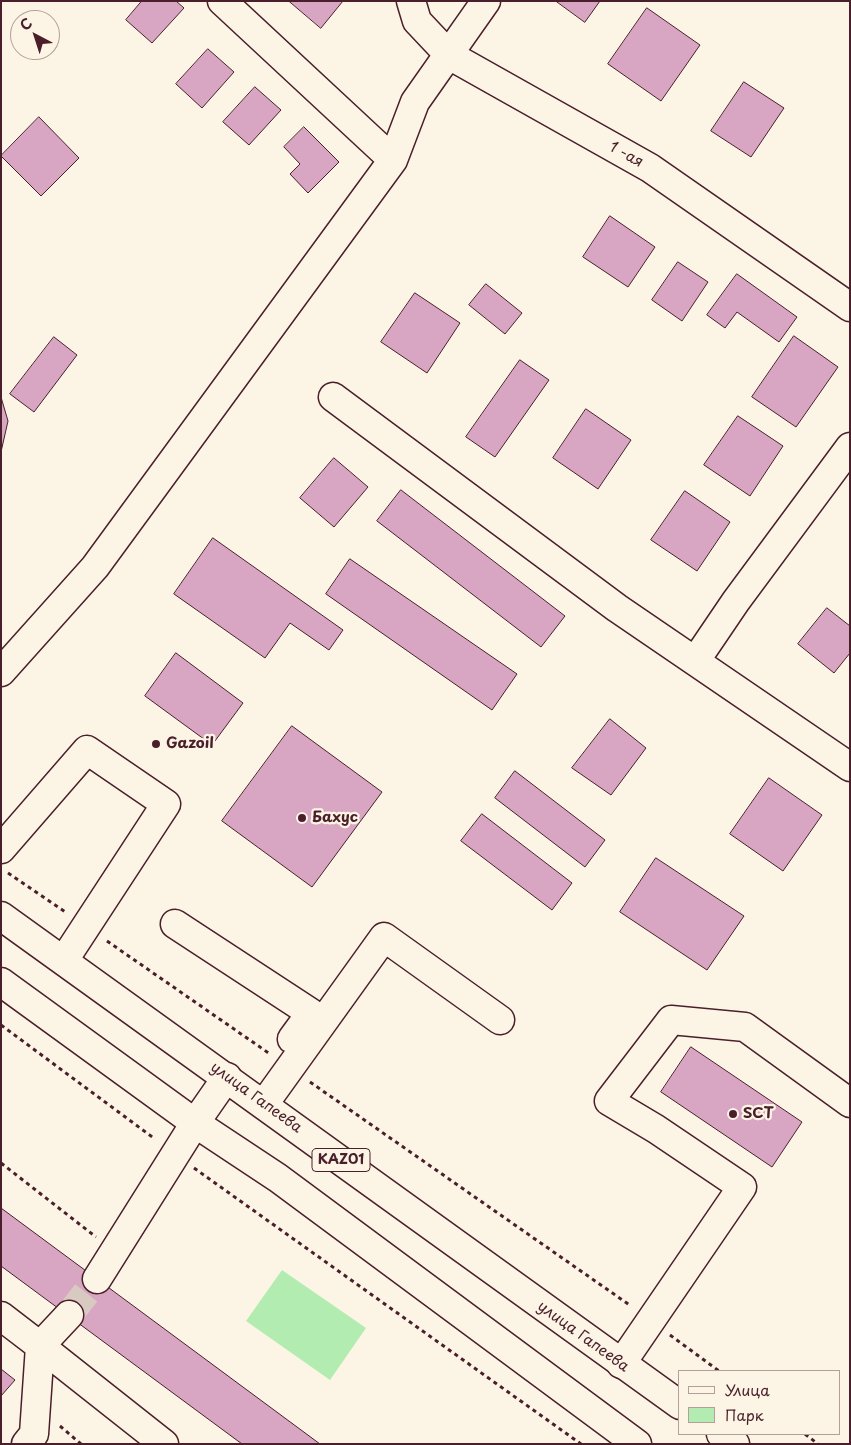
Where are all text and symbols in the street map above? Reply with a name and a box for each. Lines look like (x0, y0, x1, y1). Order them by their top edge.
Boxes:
north arrow (10, 10, 60, 60)
text: С (15, 12, 36, 35)
street label: 1 -ая (606, 138, 646, 172)
place label: Gazoil (166, 735, 214, 753)
marker: Gazoil (150, 738, 162, 750)
place label: Бахус (312, 809, 358, 827)
marker: Бахус (296, 812, 308, 824)
street label: улица Гапеева (207, 1059, 305, 1137)
place label: SCT (743, 1105, 774, 1123)
marker: SCT (727, 1108, 739, 1120)
road number: KАZ01 (312, 1148, 370, 1172)
street label: улица Гапеева (534, 1298, 632, 1376)
legend (678, 1370, 841, 1435)
text: Улица (725, 1378, 770, 1401)
text: Парк (725, 1403, 764, 1426)

